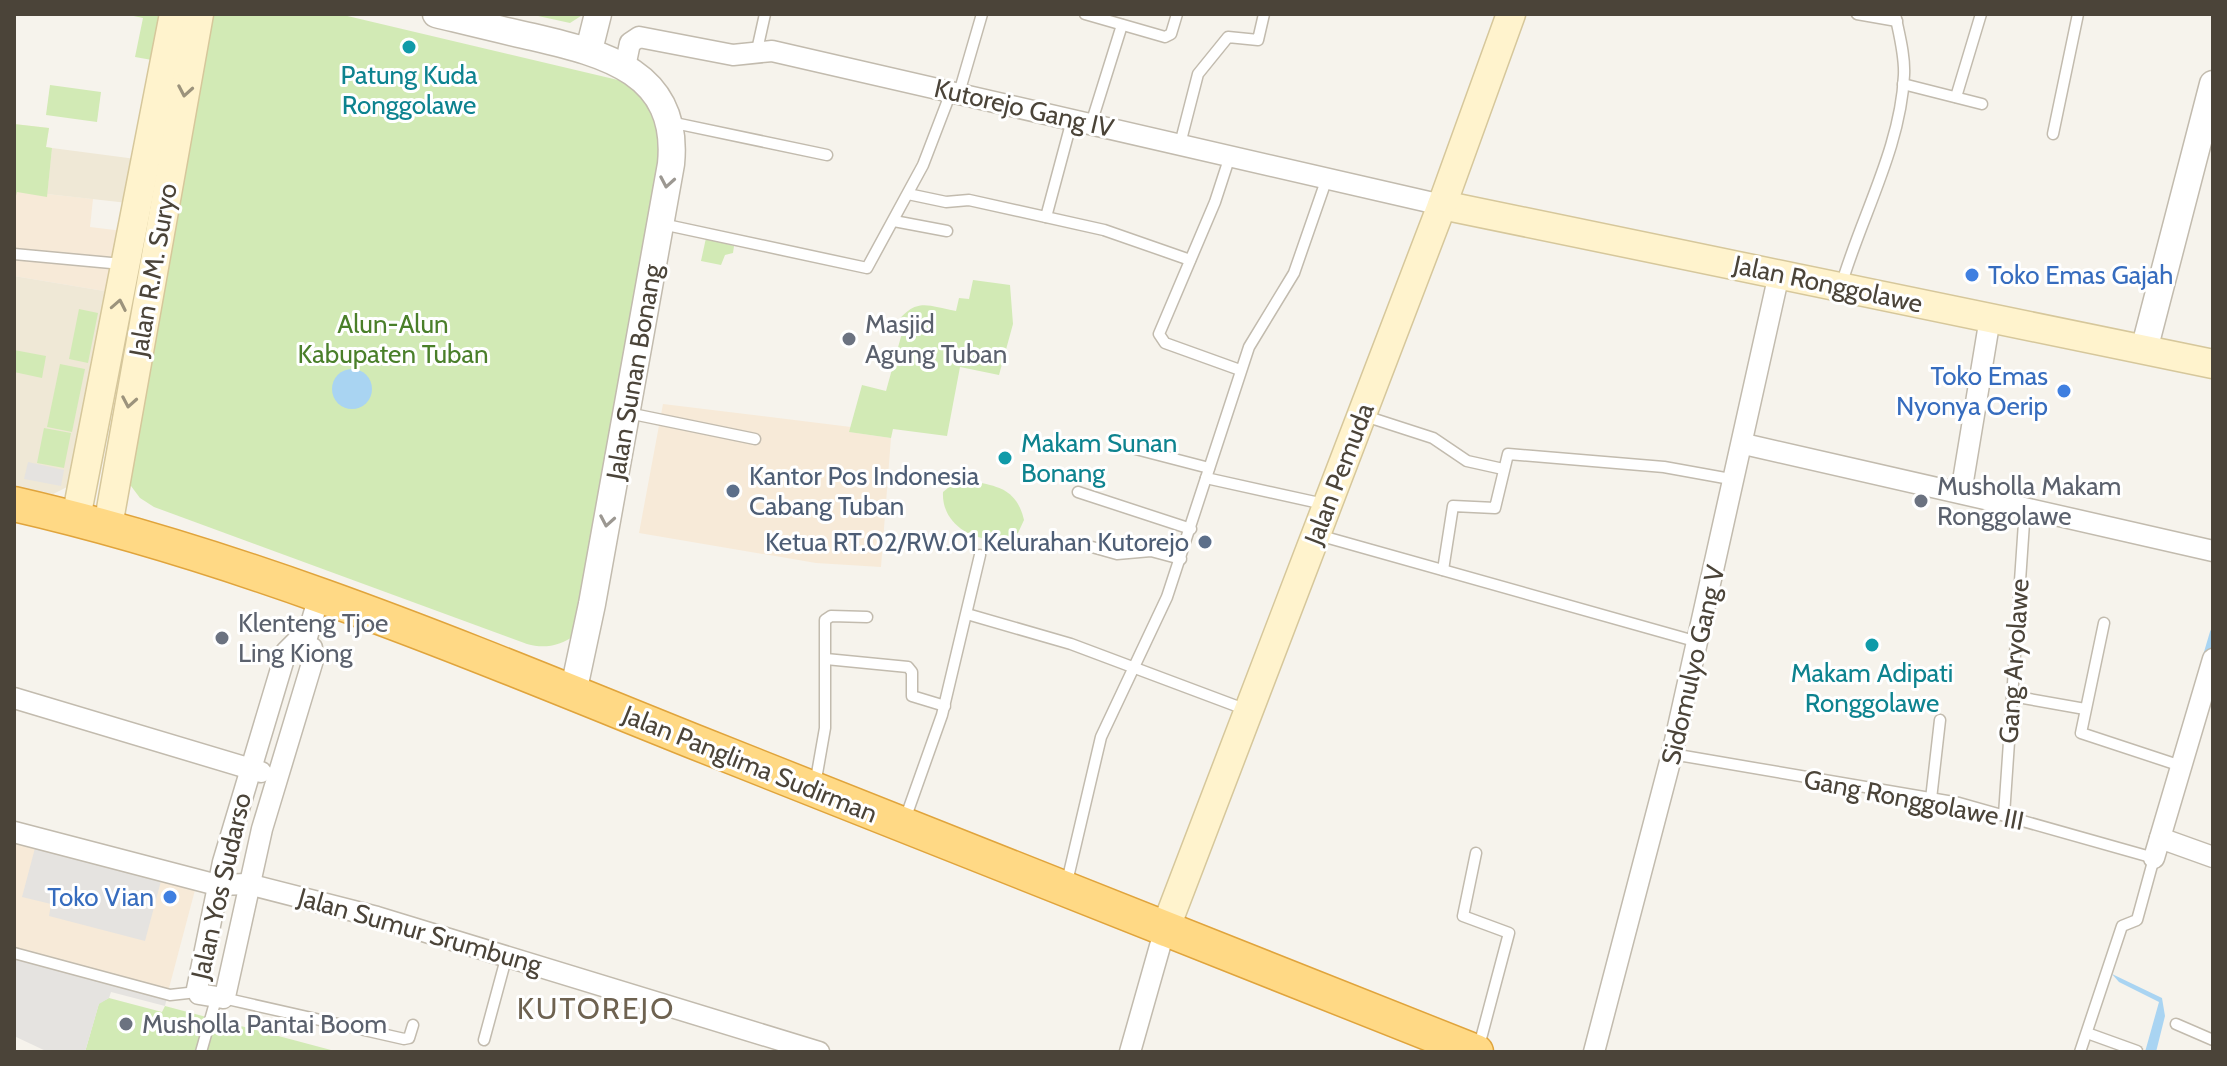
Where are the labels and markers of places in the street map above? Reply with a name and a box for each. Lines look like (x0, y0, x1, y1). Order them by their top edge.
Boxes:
marker: Patung Kuda Ronggolawe (400, 38, 418, 56)
place label: Patung Kuda Ronggolawe (340, 59, 478, 121)
place label: Toko Emas Gajah (1988, 259, 2173, 291)
marker: Toko Emas Gajah (1963, 266, 1981, 284)
place label: Masjid Agung Tuban (865, 308, 1007, 370)
marker: Masjid Agung Tuban (840, 330, 858, 348)
place label: Toko Emas Nyonya Oerip (1896, 360, 2048, 422)
marker: Toko Emas Nyonya Oerip (2055, 382, 2073, 400)
place label: Makam Sunan Bonang (1021, 427, 1177, 489)
marker: Makam Sunan Bonang (996, 449, 1014, 467)
place label: Kantor Pos Indonesia Cabang Tuban (749, 460, 980, 522)
place label: Musholla Makam Ronggolawe (1937, 470, 2121, 532)
marker: Kantor Pos Indonesia Cabang Tuban (724, 482, 742, 500)
marker: Musholla Makam Ronggolawe (1912, 492, 1930, 510)
place label: Ketua RT.02/RW.01 Kelurahan Kutorejo (765, 526, 1189, 558)
marker: Ketua RT.02/RW.01 Kelurahan Kutorejo (1196, 533, 1214, 551)
place label: Klenteng Tjoe Ling Kiong (238, 607, 388, 669)
marker: Klenteng Tjoe Ling Kiong (213, 629, 231, 647)
marker: Makam Adipati Ronggolawe (1863, 636, 1881, 654)
place label: Makam Adipati Ronggolawe (1791, 657, 1953, 719)
place label: Toko Vian (47, 881, 154, 913)
marker: Toko Vian (161, 888, 179, 906)
place label: Musholla Pantai Boom (142, 1008, 387, 1040)
marker: Musholla Pantai Boom (117, 1015, 135, 1033)

